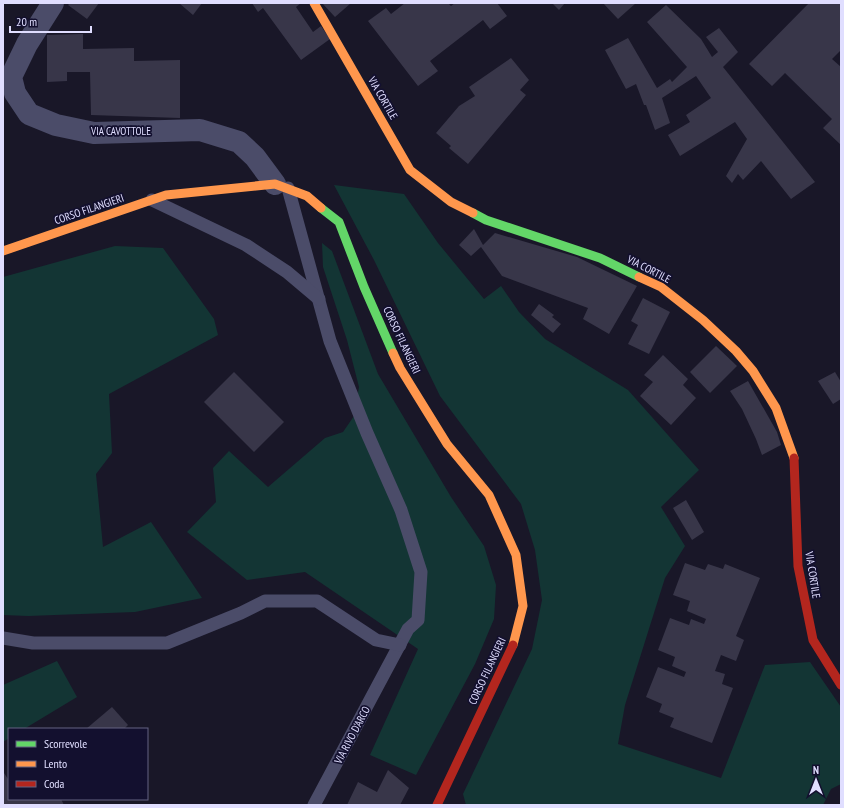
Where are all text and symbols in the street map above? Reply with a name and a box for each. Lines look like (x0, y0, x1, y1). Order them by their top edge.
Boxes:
scale bar (10, 8, 91, 34)
text: 20 m (16, 14, 37, 29)
street label: VIA CORTILE (365, 73, 401, 122)
street label: VIA CAVOTTOLE (90, 124, 151, 138)
street label: CORSO FILANGIERI (52, 191, 126, 227)
street label: VIA CORTILE (624, 252, 673, 286)
street label: CORSO FILANGIERI (380, 304, 424, 376)
street label: VIA CORTILE (802, 550, 824, 600)
street label: CORSO FILANGIERI (465, 635, 509, 707)
street label: VIA RIVO D'ARCO (331, 704, 373, 767)
legend (8, 728, 148, 800)
text: Scorrevole (44, 736, 87, 751)
text: Lento (44, 756, 67, 771)
north arrow (796, 760, 836, 800)
text: N (813, 763, 819, 777)
text: Coda (44, 776, 65, 791)

